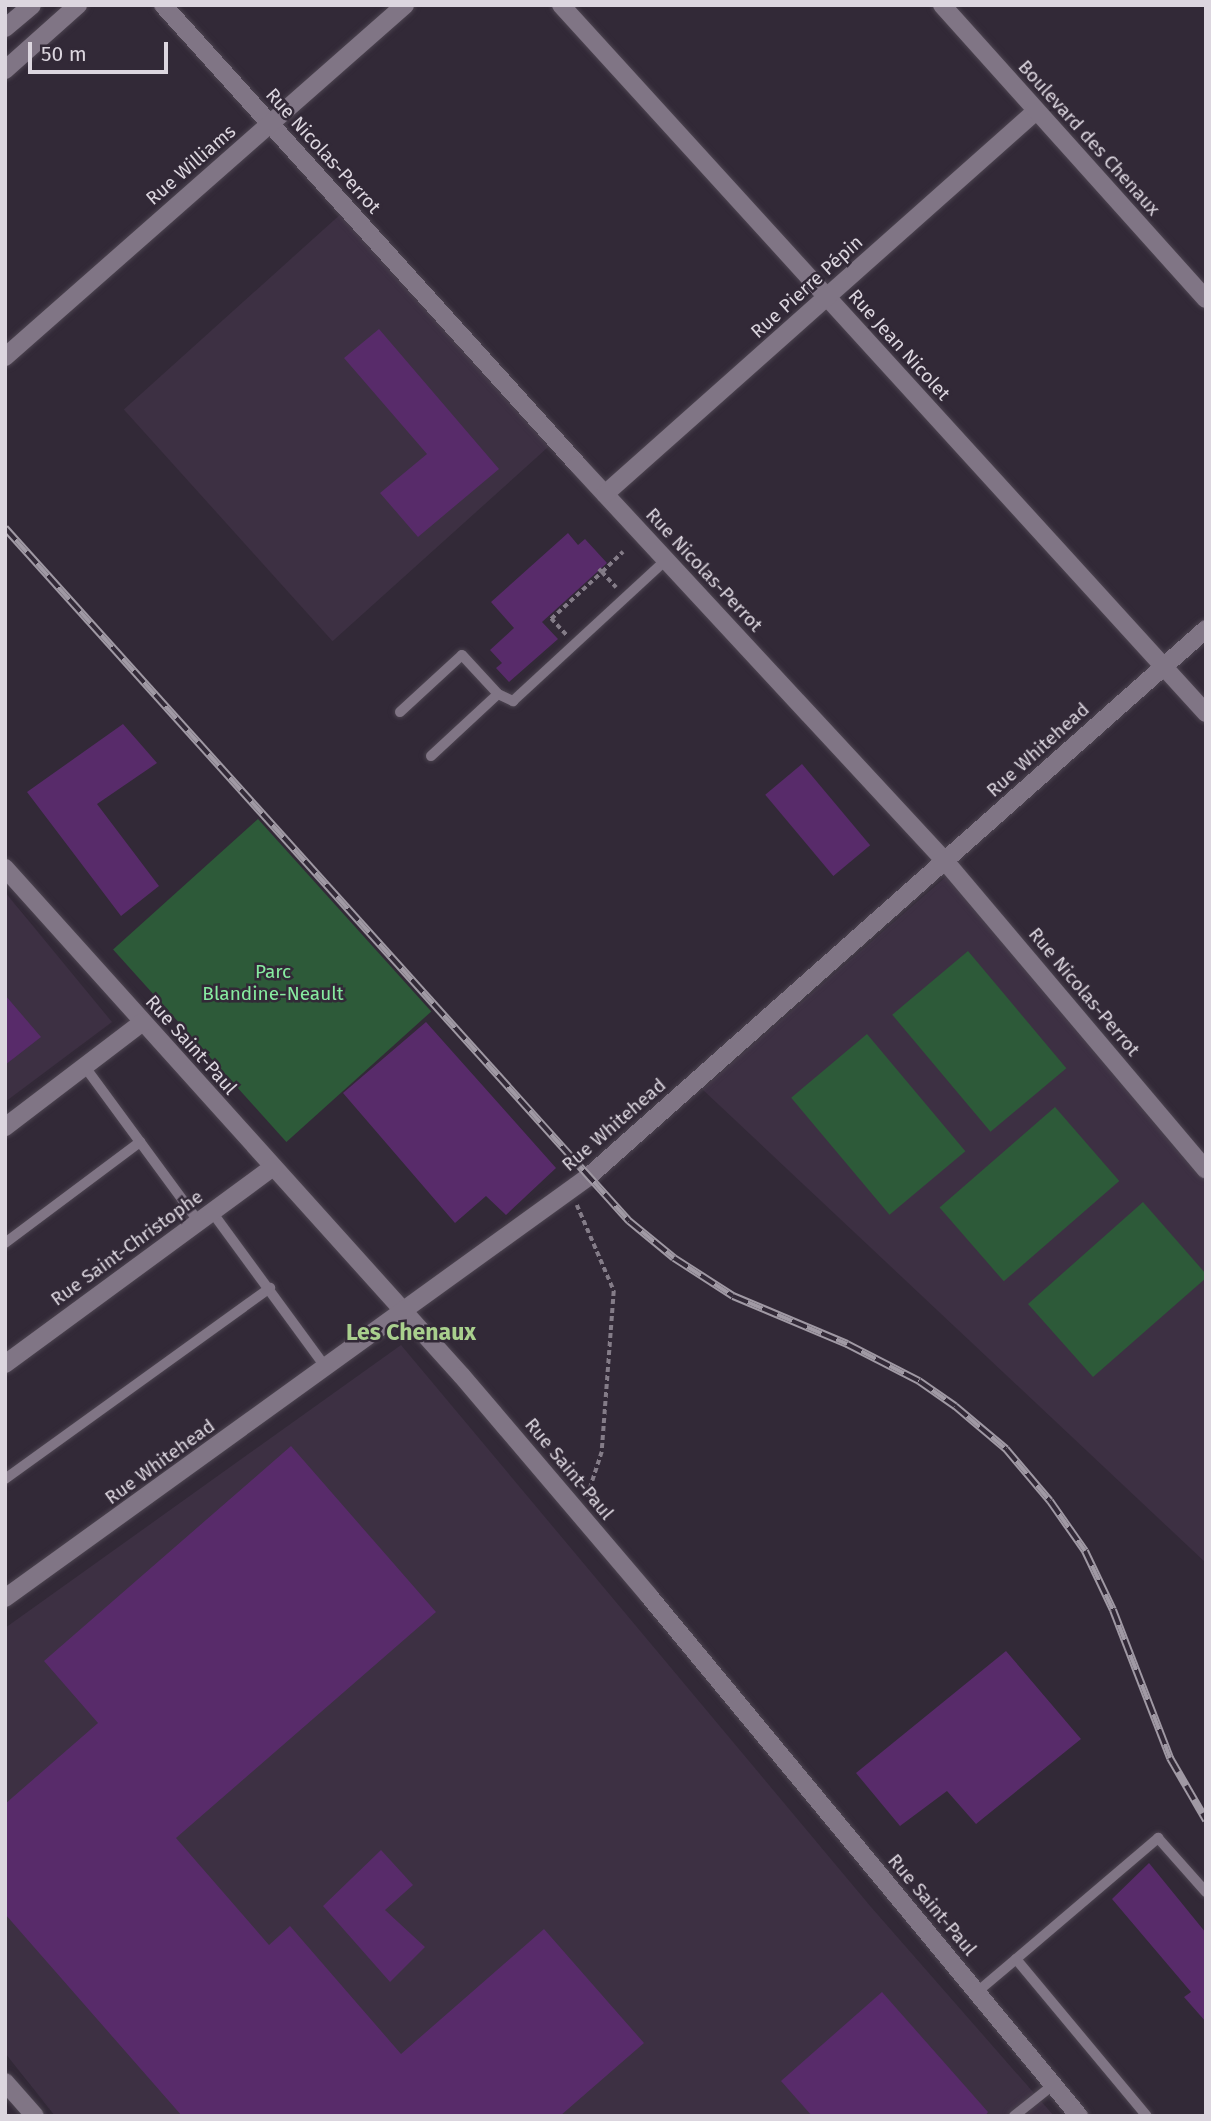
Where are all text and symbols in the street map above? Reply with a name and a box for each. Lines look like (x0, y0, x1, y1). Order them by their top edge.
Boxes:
scale bar (32, 28, 172, 72)
text: 50 m (41, 41, 87, 67)
street label: Boulevard des Chenaux (1013, 56, 1165, 220)
street label: Rue Nicolas-Perrot (261, 84, 385, 218)
street label: Rue Williams (142, 120, 240, 210)
street label: Rue Pierre Pépin (746, 231, 868, 343)
street label: Rue Jean Nicolet (843, 285, 955, 405)
street label: Rue Nicolas-Perrot (641, 503, 767, 637)
street label: Rue Whitehead (982, 698, 1094, 802)
street label: Rue Nicolas-Perrot (1024, 923, 1144, 1061)
park label: Parc Blandine-Neault (202, 961, 344, 1005)
street label: Rue Saint-Paul (140, 991, 242, 1099)
street label: Rue Whitehead (557, 1074, 671, 1176)
street label: Rue Saint-Christophe (46, 1185, 208, 1311)
district label: Les Chenaux (346, 1318, 476, 1346)
street label: Rue Saint-Paul (520, 1413, 618, 1525)
street label: Rue Whitehead (101, 1415, 219, 1509)
street label: Rue Saint-Paul (883, 1849, 981, 1961)

